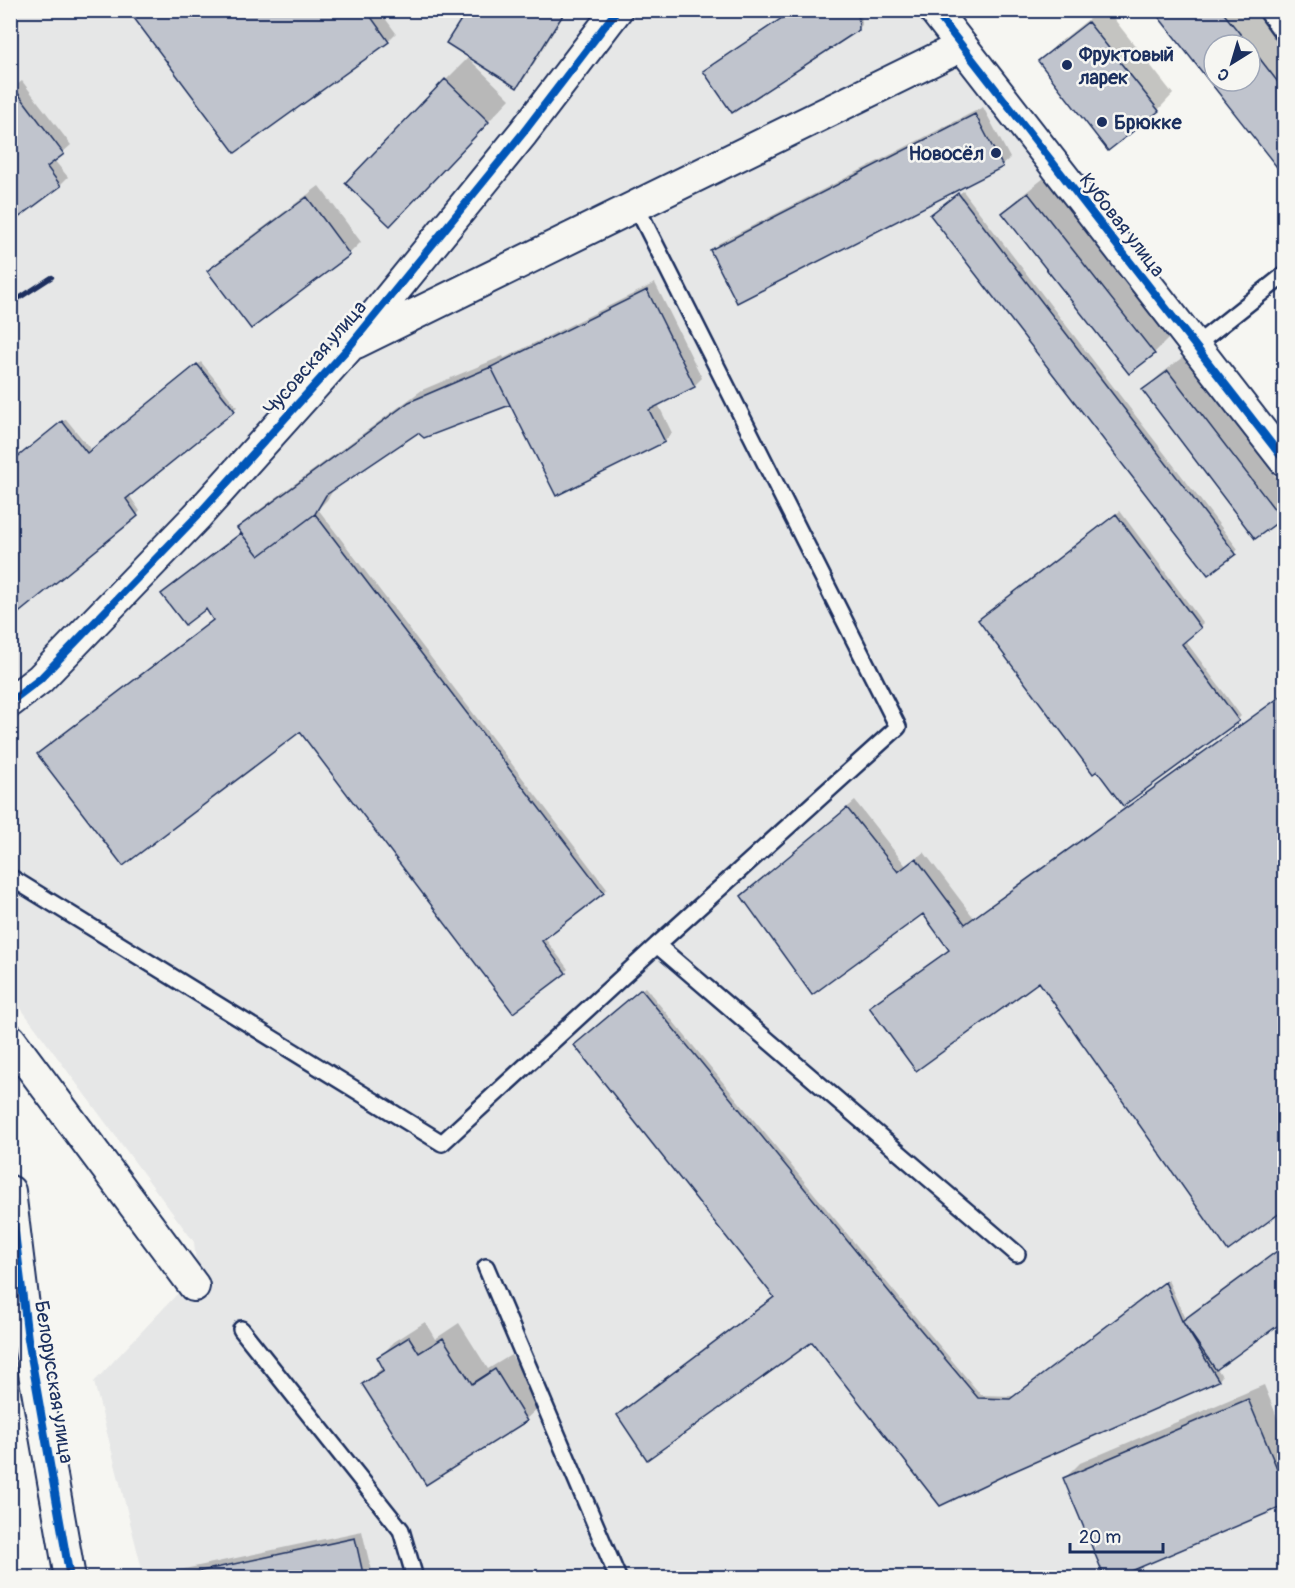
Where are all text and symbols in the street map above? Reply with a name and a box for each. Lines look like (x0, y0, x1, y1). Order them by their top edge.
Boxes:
north arrow (1202, 33, 1262, 93)
place label: Фруктовый ларек (1078, 42, 1174, 90)
marker: Фруктовый ларек (1060, 58, 1074, 72)
text: С (1214, 63, 1234, 85)
place label: Брюкке (1114, 110, 1183, 135)
marker: Брюкке (1095, 115, 1109, 129)
place label: Новосёл (909, 141, 984, 166)
marker: Новосёл (989, 146, 1003, 160)
street label: Кубовая улица (1074, 168, 1170, 282)
street label: Чусовская улица (258, 295, 372, 421)
street label: Белорусская улица (29, 1299, 79, 1465)
scale bar (1070, 1516, 1163, 1554)
text: 20 m (1079, 1526, 1121, 1549)

